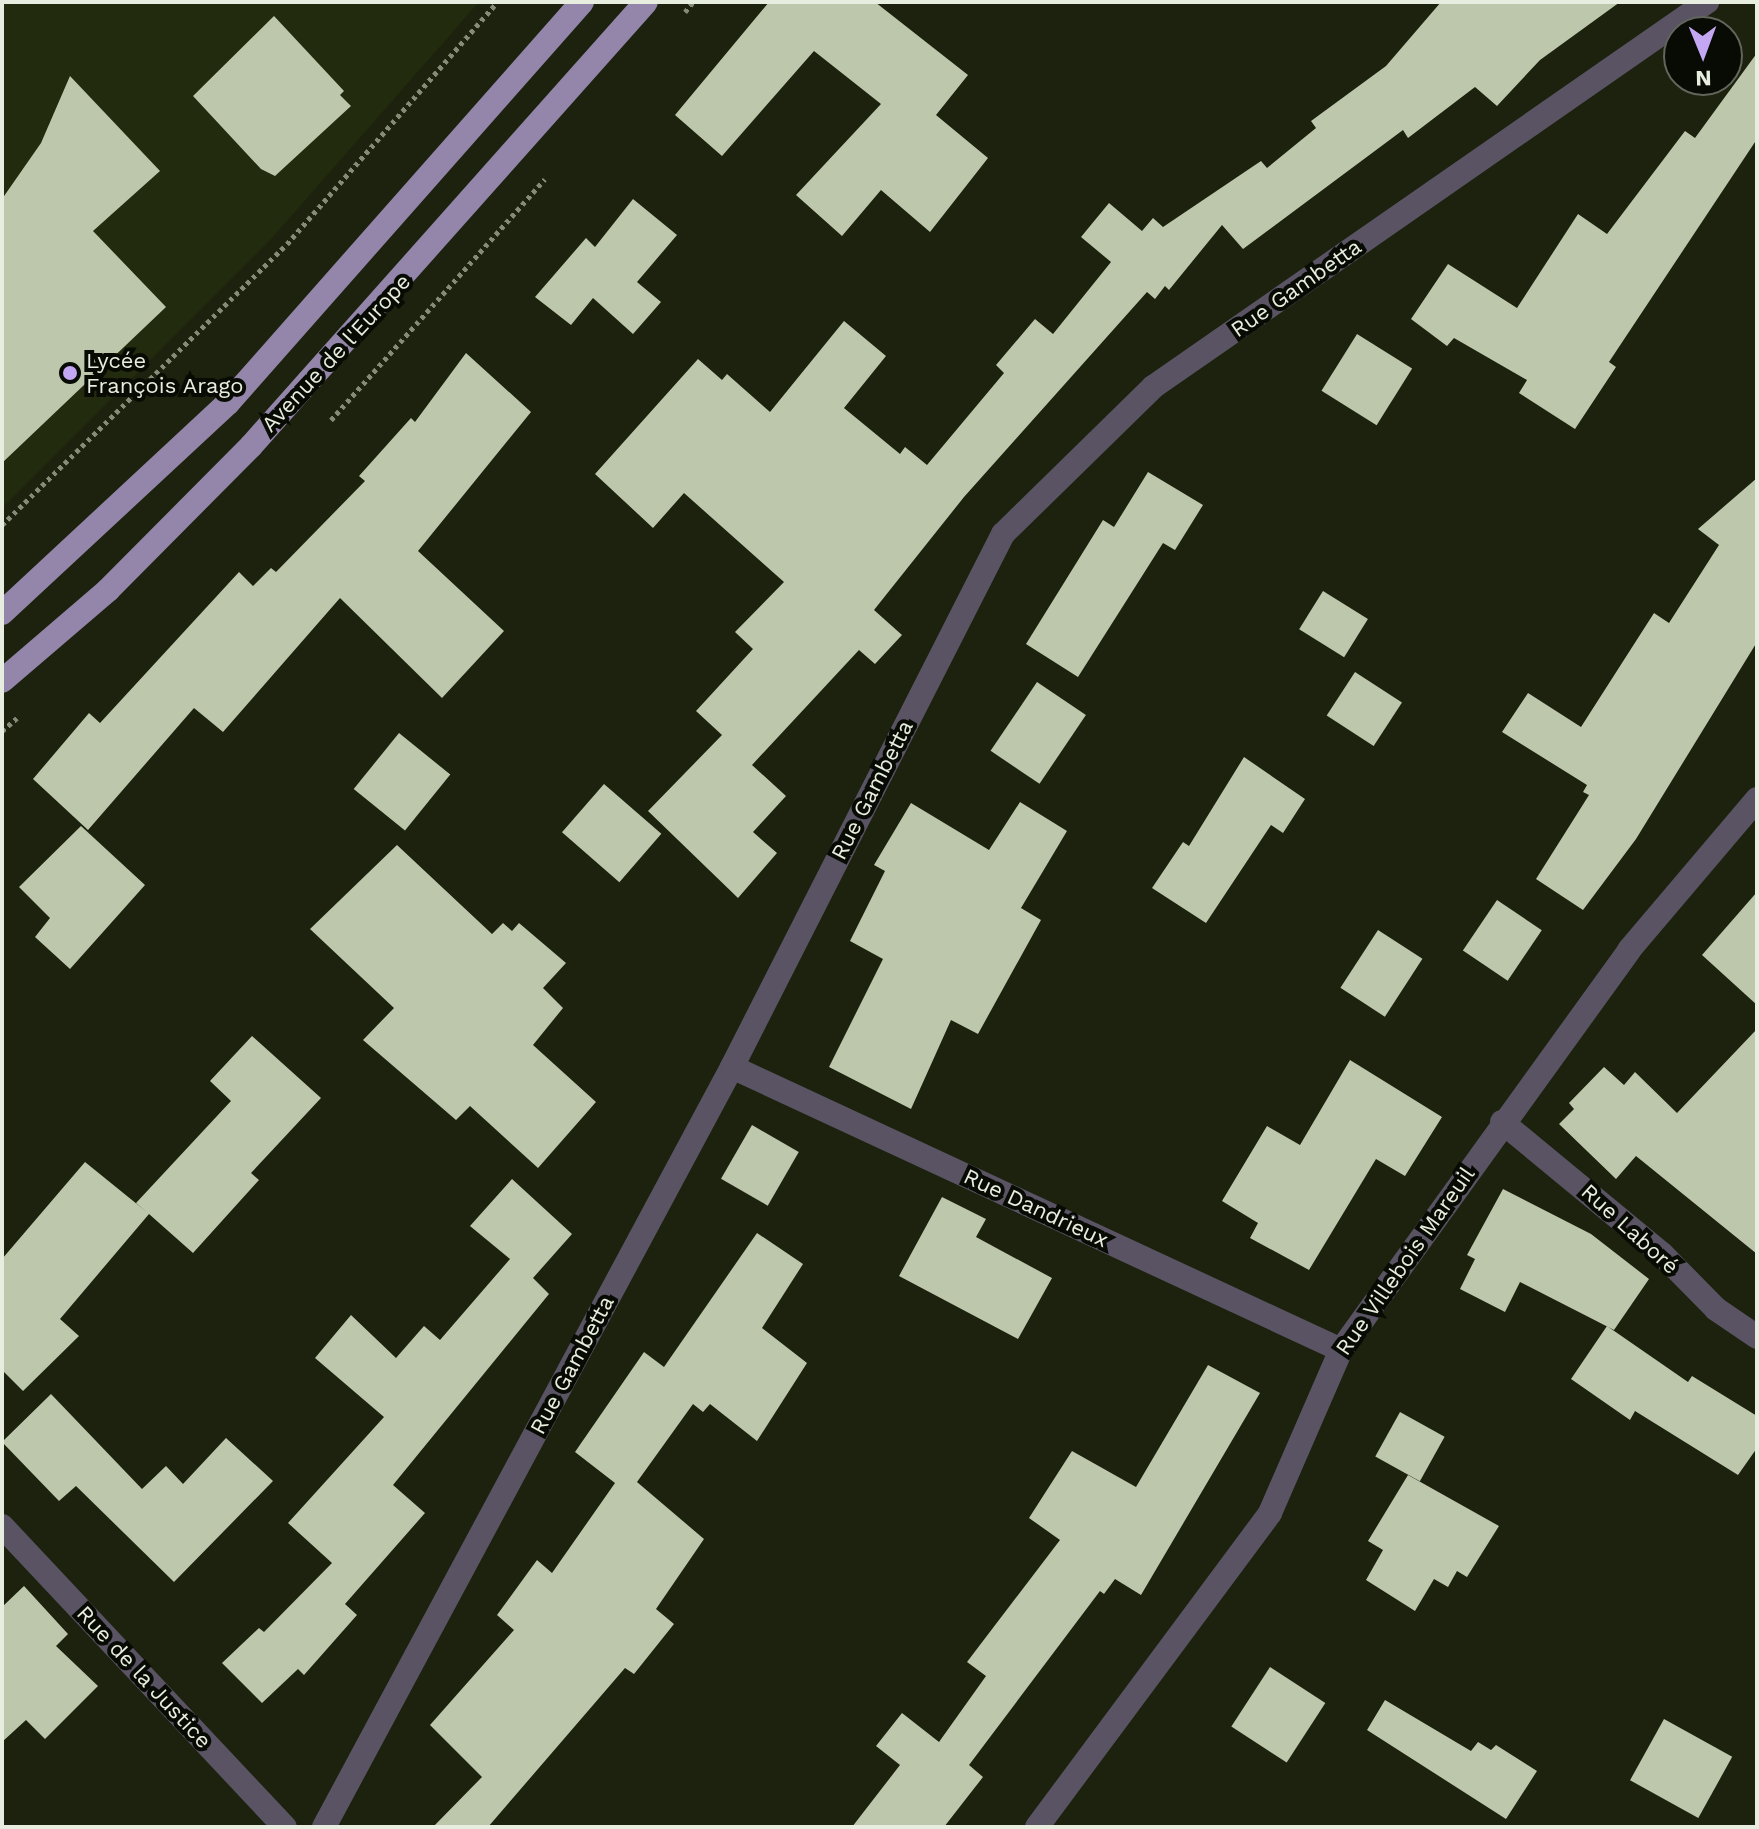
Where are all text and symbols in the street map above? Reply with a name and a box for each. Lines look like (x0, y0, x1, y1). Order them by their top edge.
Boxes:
north arrow (1663, 16, 1743, 96)
text: N (1695, 66, 1712, 91)
street label: Rue Gambetta (1226, 233, 1366, 343)
street label: Avenue de l'Europe (256, 269, 416, 437)
place label: Lycée François Arago (86, 347, 244, 398)
marker: Lycée François Arago (61, 364, 79, 382)
street label: Rue Gambetta (825, 716, 919, 864)
street label: Rue Villebois Mareuil (1330, 1161, 1480, 1361)
street label: Rue Dandrieux (959, 1163, 1113, 1253)
street label: Rue Laboré (1576, 1178, 1684, 1280)
street label: Rue Gambetta (524, 1291, 620, 1439)
street label: Rue de la Justice (71, 1600, 217, 1754)

